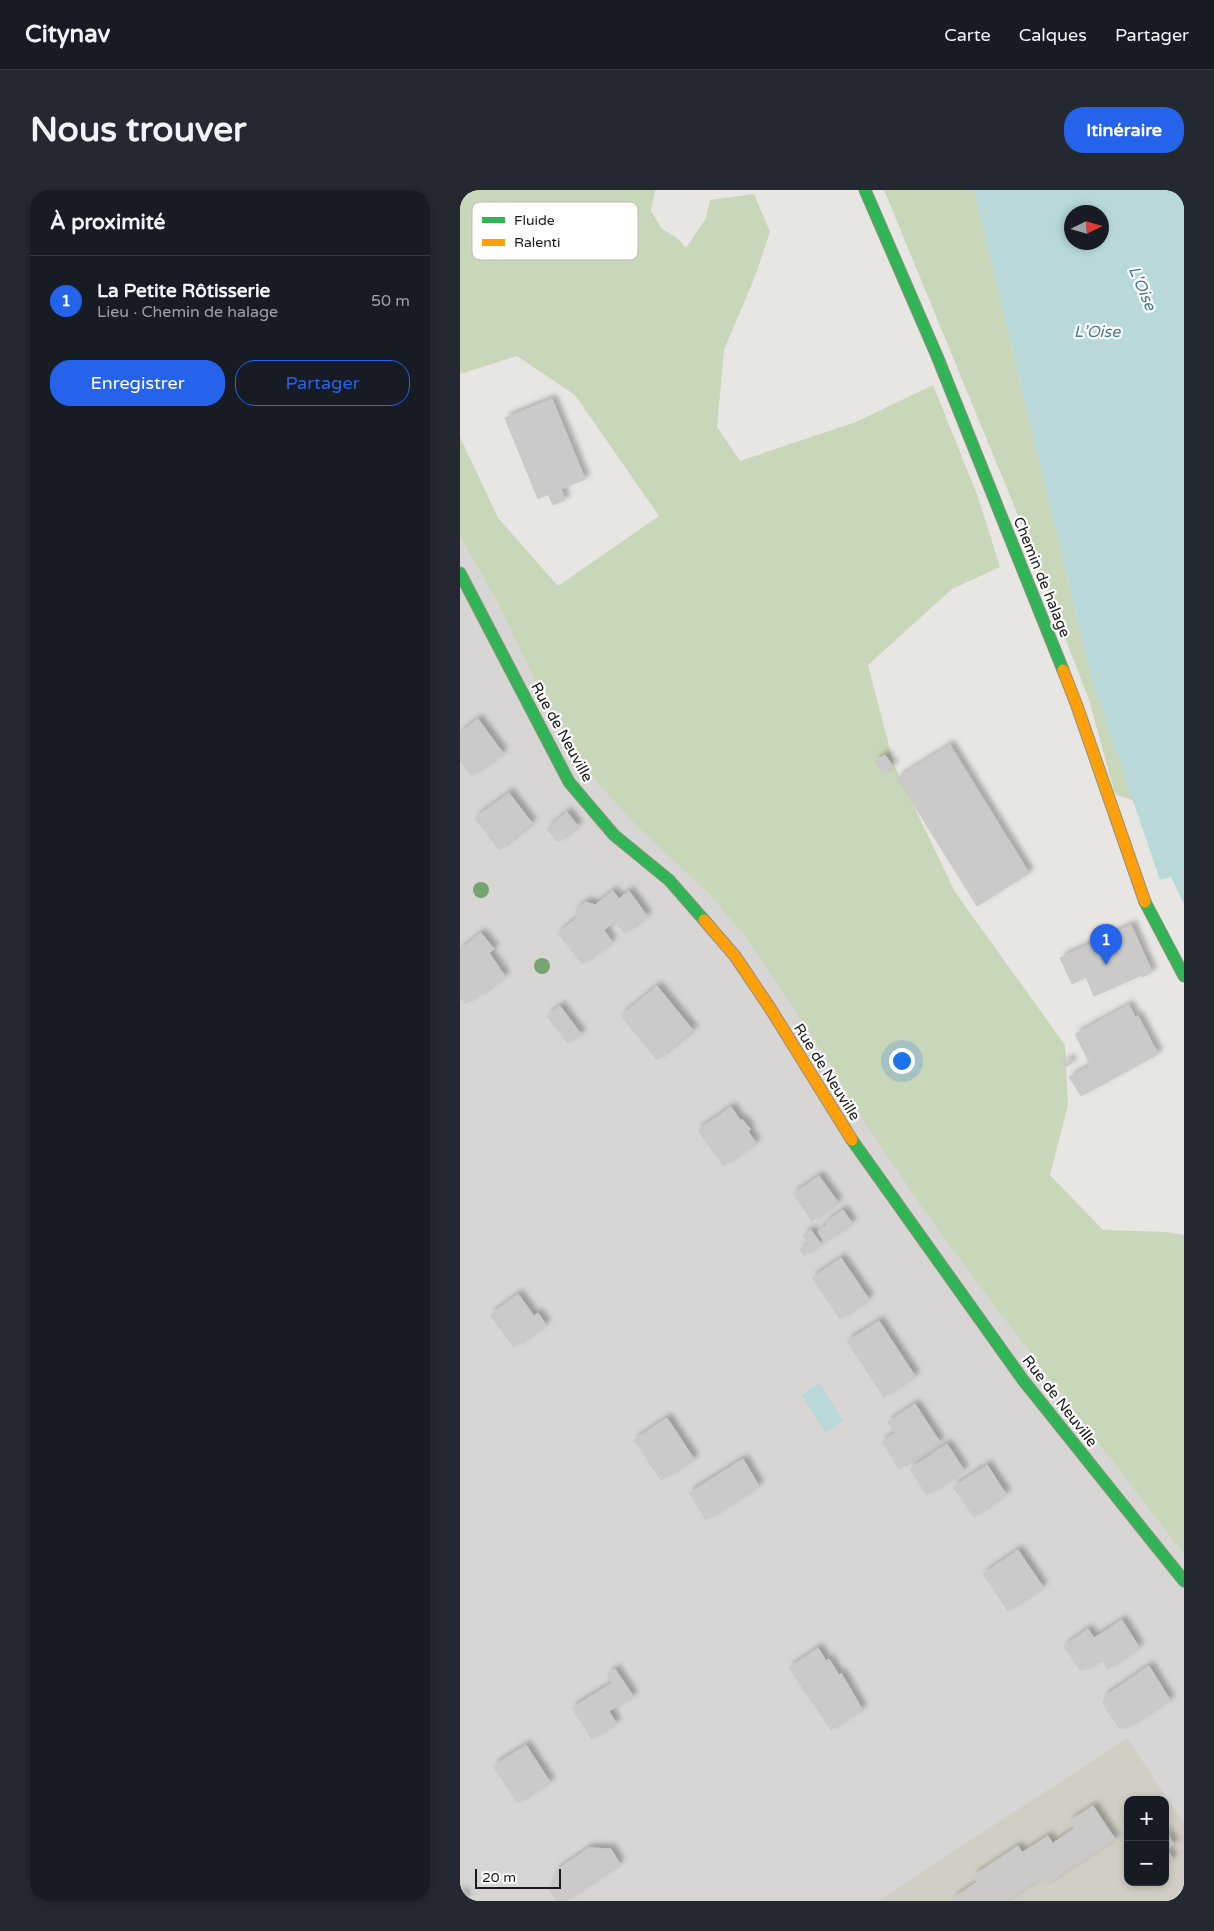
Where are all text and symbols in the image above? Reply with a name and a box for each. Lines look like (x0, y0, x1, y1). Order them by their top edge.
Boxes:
text: Citynav (25, 20, 110, 49)
text: Carte (944, 24, 991, 46)
text: Calques (1019, 24, 1087, 46)
text: Partager (1115, 24, 1189, 46)
button: Itinéraire (1064, 107, 1184, 153)
text: Nous trouver (30, 109, 246, 151)
legend (472, 202, 638, 260)
north arrow (1064, 205, 1109, 250)
text: À proximité (50, 210, 165, 235)
text: Fluide (514, 212, 555, 229)
text: Ralenti (514, 234, 560, 251)
water label: L'Oise (1124, 263, 1161, 314)
text: La Petite Rôtisserie (97, 280, 270, 302)
text: 1 (61, 291, 71, 311)
text: 50 m (371, 291, 410, 311)
text: Lieu · Chemin de halage (97, 302, 278, 322)
water label: L’Oise (1074, 322, 1121, 342)
button: Enregistrer (50, 360, 225, 406)
button: Partager (235, 360, 410, 406)
street label: Chemin de halage (1010, 514, 1074, 640)
street label: Rue de Neuville (527, 679, 597, 785)
pin: 1 (1090, 924, 1122, 965)
street label: Rue de Neuville (790, 1020, 864, 1124)
your location (889, 1048, 915, 1074)
street label: Rue de Neuville (1019, 1352, 1101, 1450)
map controls (1124, 1796, 1169, 1886)
button: + (1124, 1796, 1169, 1841)
button: − (1124, 1841, 1169, 1886)
scale bar (475, 1866, 561, 1889)
text: 20 m (482, 1869, 516, 1886)

